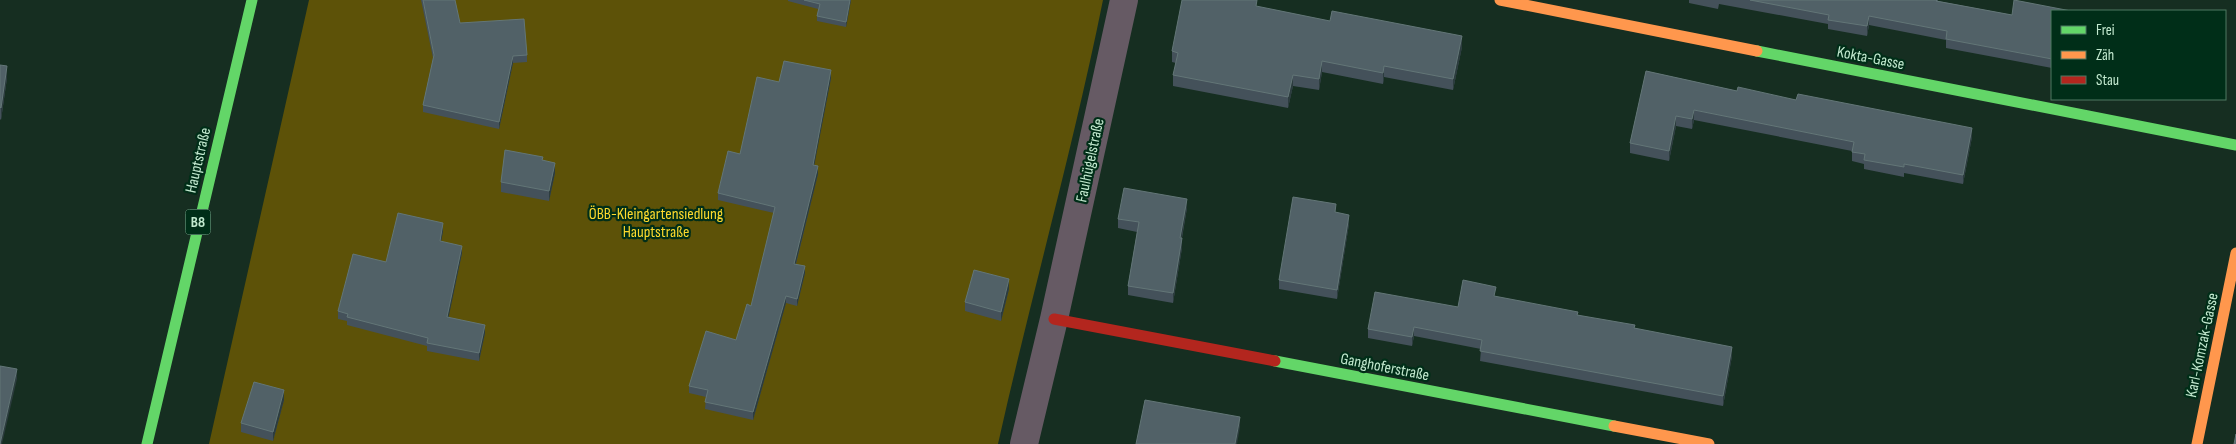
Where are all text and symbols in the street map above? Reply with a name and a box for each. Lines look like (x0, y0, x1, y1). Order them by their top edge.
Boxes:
legend (2051, 10, 2226, 100)
text: Frei (2096, 21, 2115, 40)
street label: Kokta-Gasse (1835, 43, 1906, 74)
text: Zäh (2096, 46, 2114, 65)
text: Stau (2096, 71, 2119, 90)
street label: Faulhügelstraße (1072, 117, 1109, 204)
street label: Hauptstraße (182, 126, 215, 195)
park label: ÖBB-Kleingartensiedlung Hauptstraße (589, 205, 723, 242)
road number: B8 (186, 210, 210, 234)
street label: Karl-Komzak-Gasse (2182, 291, 2223, 399)
street label: Ganghoferstraße (1339, 350, 1431, 385)

